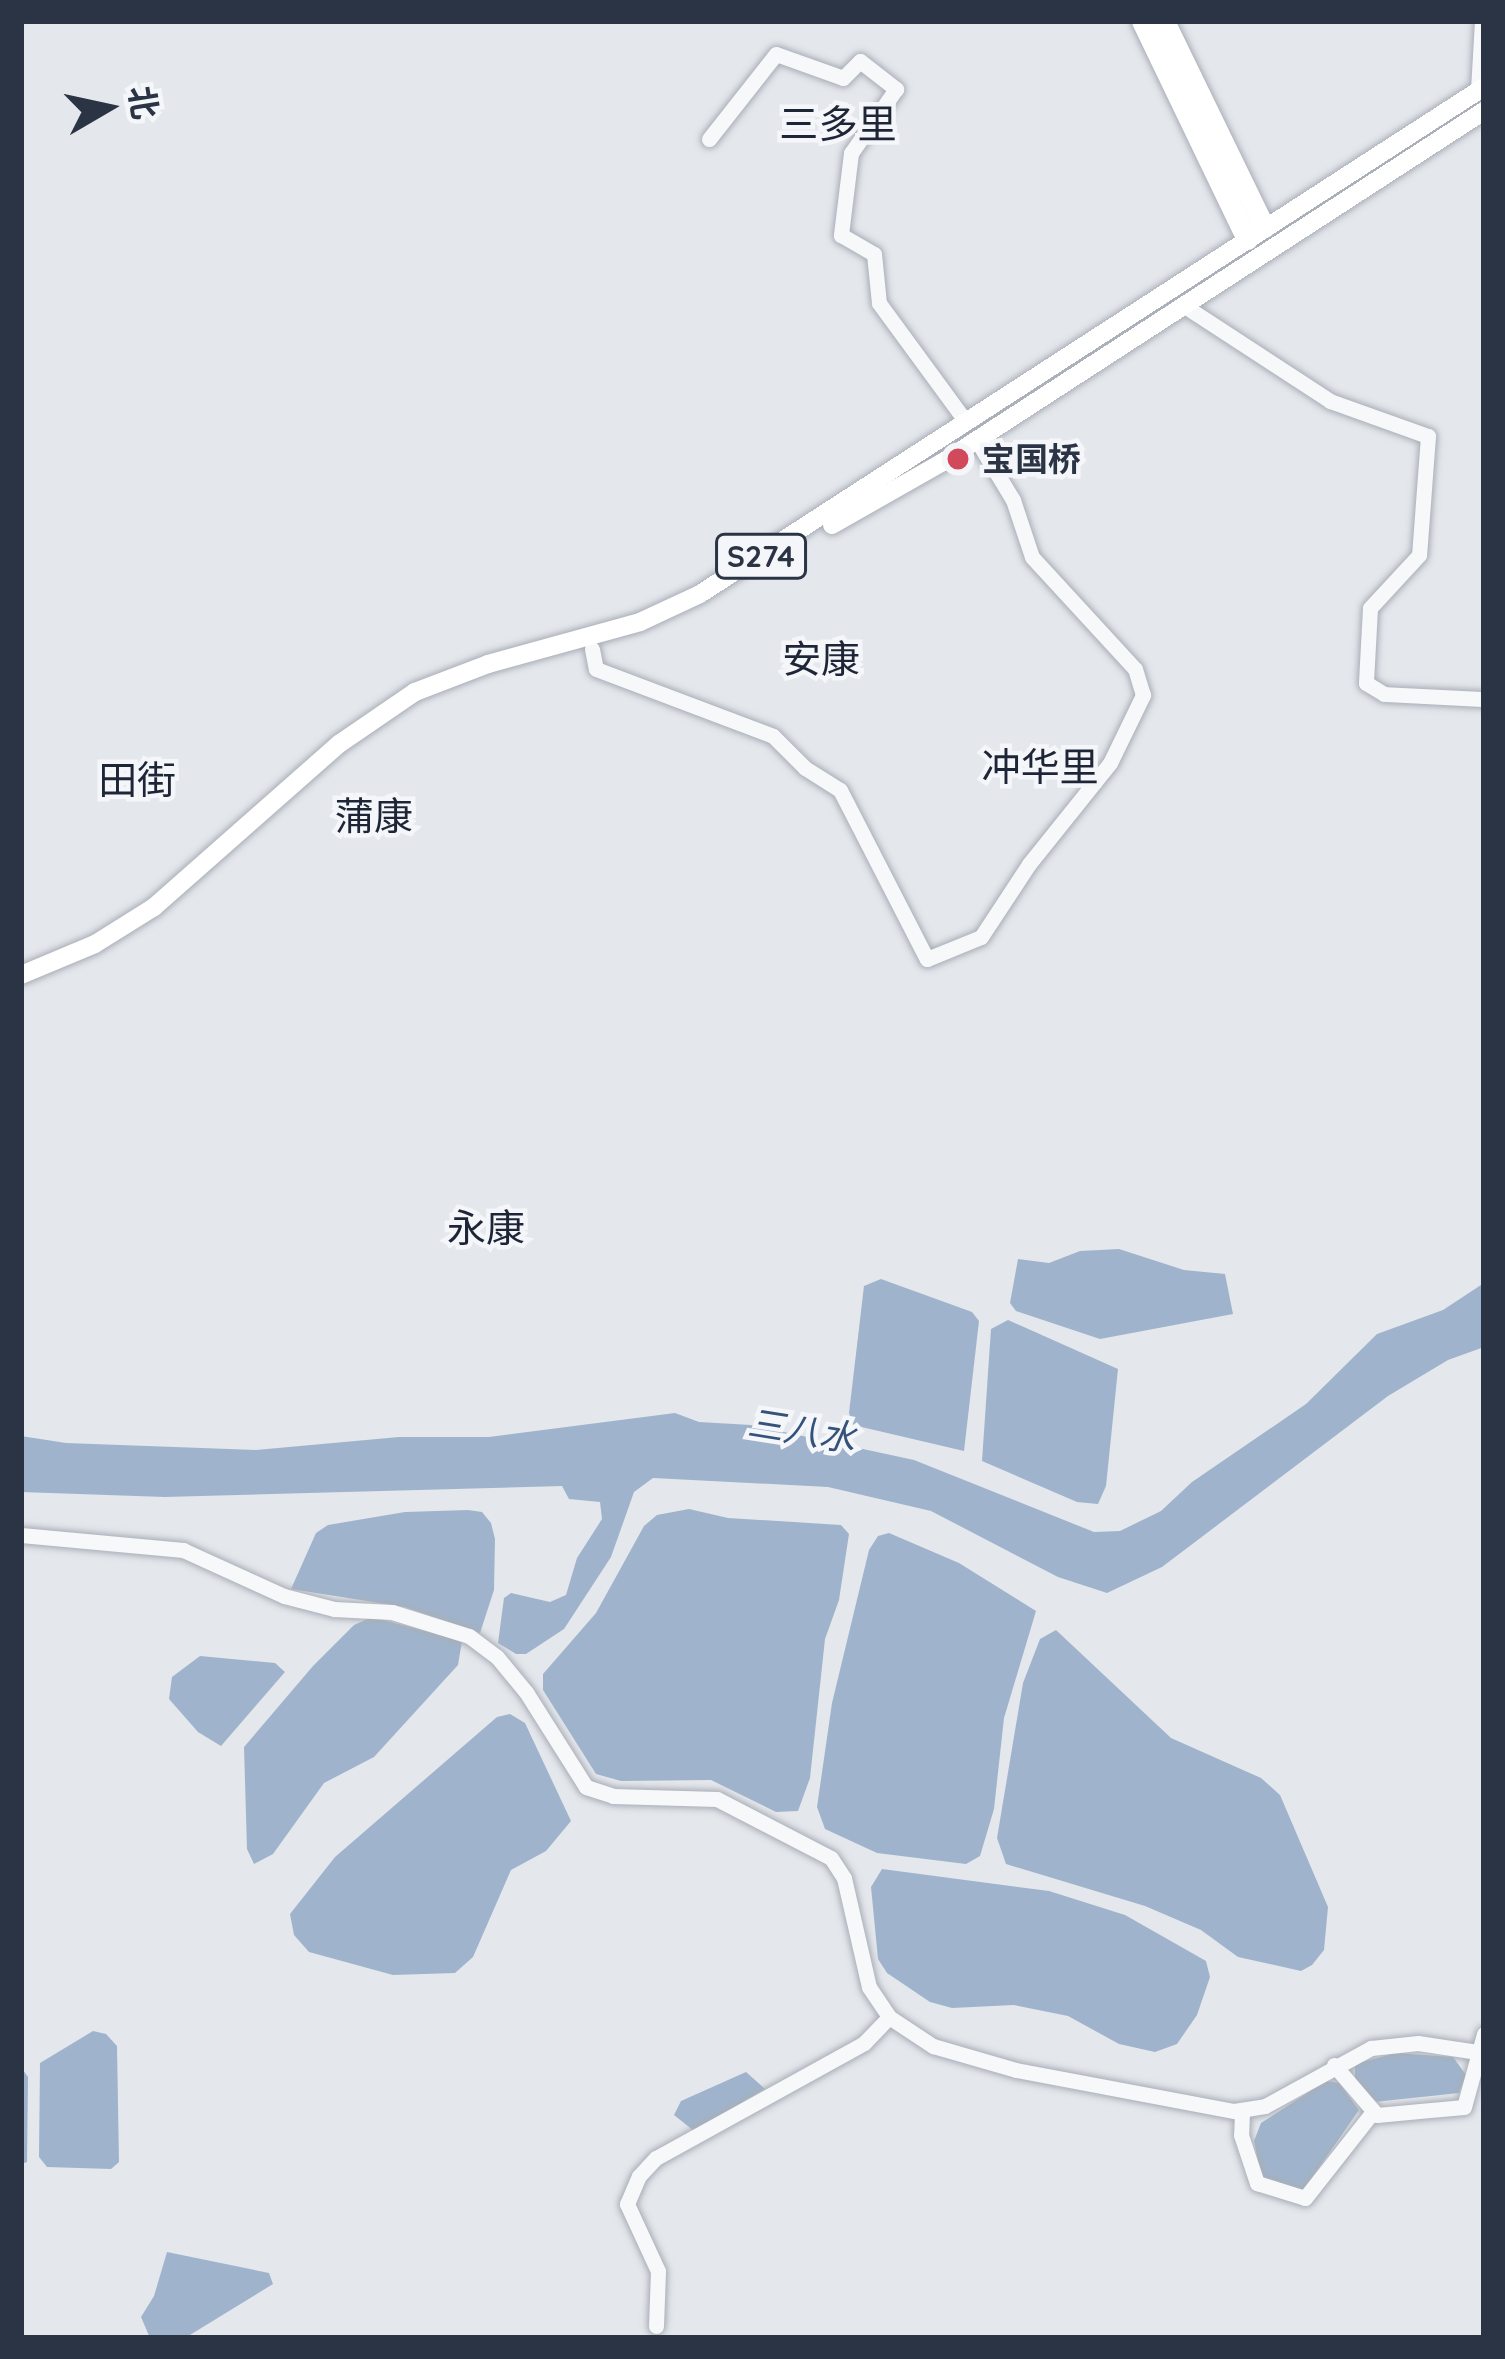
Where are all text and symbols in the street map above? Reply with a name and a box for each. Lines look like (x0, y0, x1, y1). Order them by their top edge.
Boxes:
north arrow (48, 48, 168, 168)
text: 北 (121, 83, 167, 122)
district label: 三多里 (780, 101, 896, 147)
place label: 宝国桥 (982, 439, 1081, 479)
marker: 宝国桥 (945, 446, 971, 472)
road number: S274 (713, 532, 809, 580)
district label: 安康 (782, 636, 860, 682)
district label: 冲华里 (982, 744, 1098, 790)
district label: 田街 (98, 757, 176, 803)
district label: 蒲康 (335, 793, 413, 839)
district label: 永康 (447, 1205, 525, 1251)
water label: 三八水 (745, 1400, 859, 1460)

